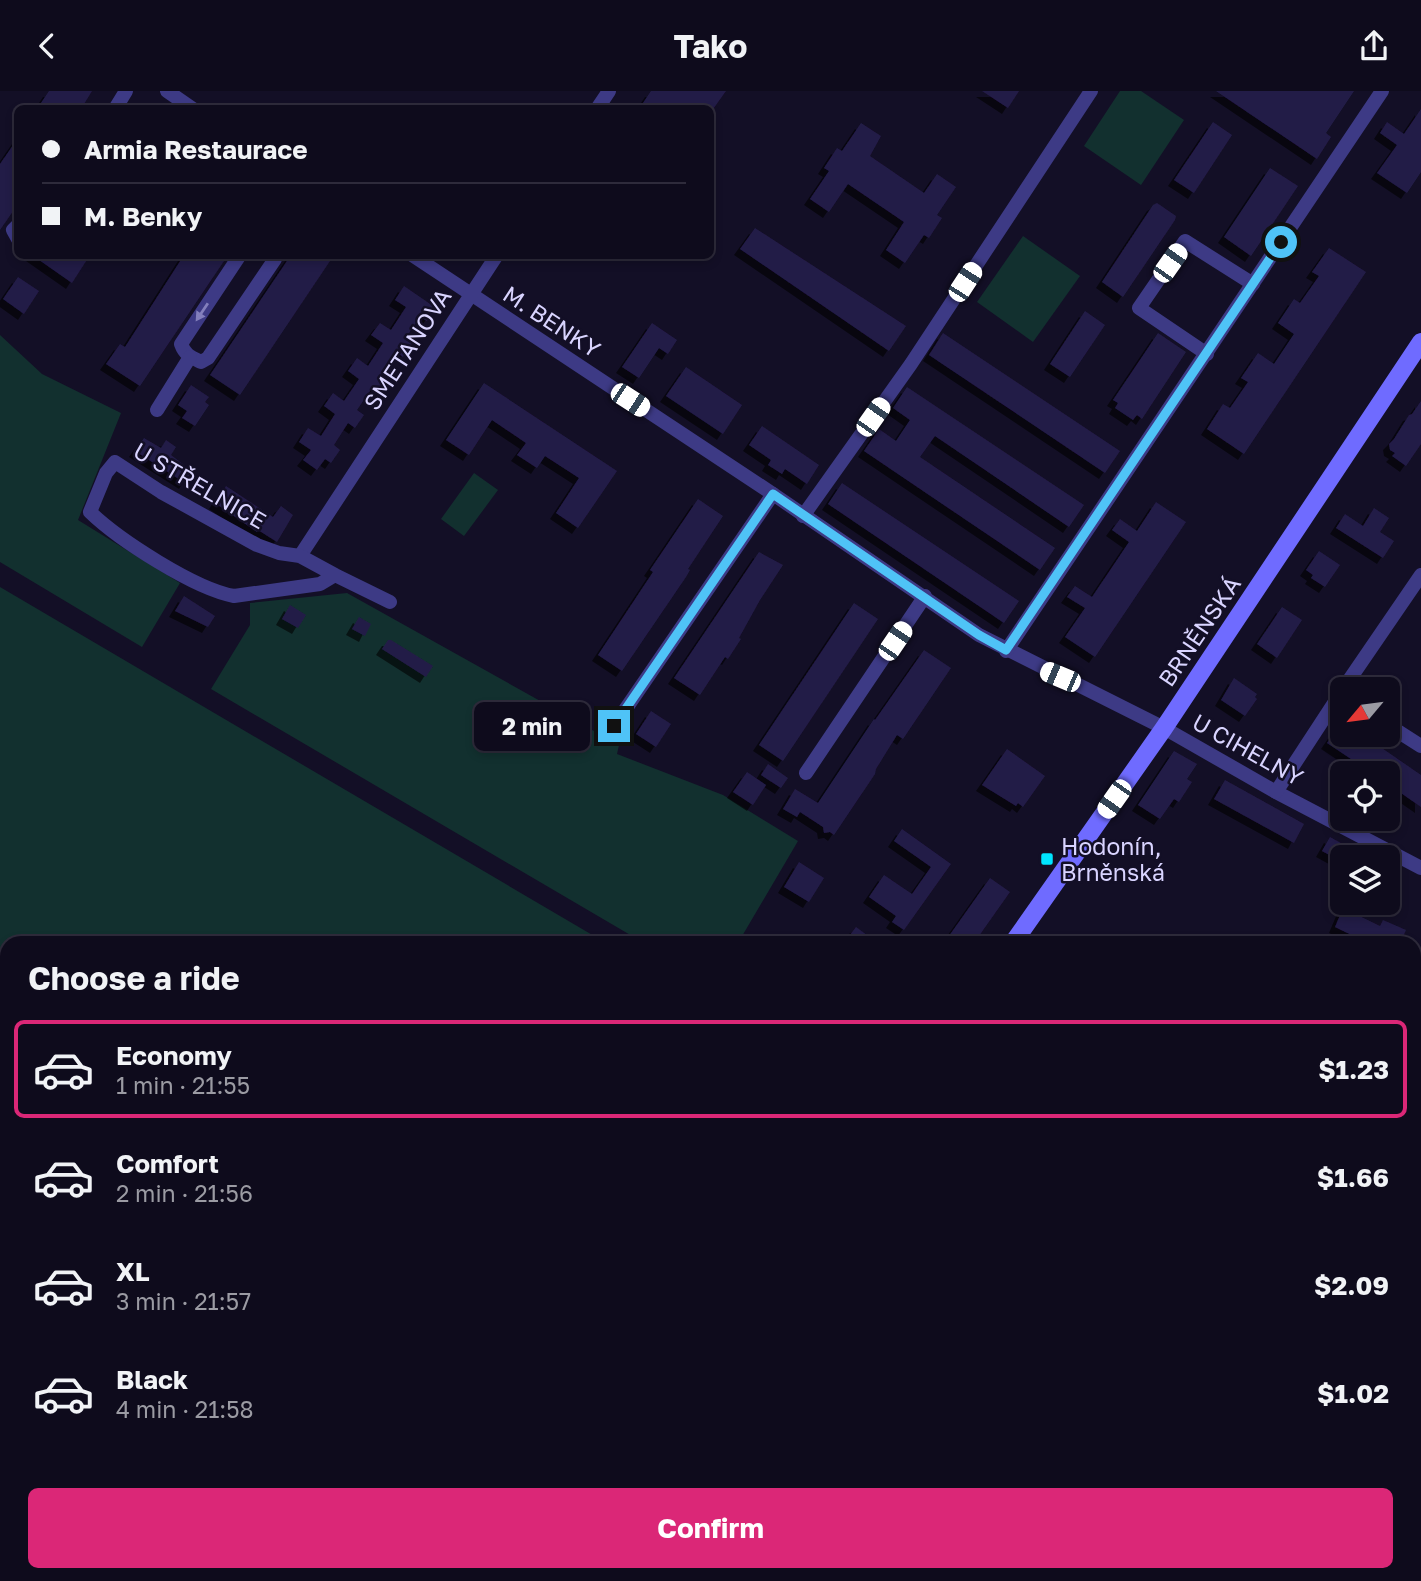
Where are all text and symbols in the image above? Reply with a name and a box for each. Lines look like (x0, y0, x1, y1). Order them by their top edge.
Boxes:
icon: back (28, 27, 66, 65)
text: Tako (674, 27, 747, 65)
icon: share (1355, 27, 1393, 65)
text: Armia Restaurace (84, 134, 308, 165)
text: M. Benky (84, 201, 202, 232)
route start (1265, 226, 1297, 258)
car (1150, 240, 1191, 286)
car (945, 259, 986, 305)
street label: M. BENKY (498, 279, 606, 363)
street label: SMETANOVA (357, 283, 457, 415)
one-way arrow (196, 302, 209, 322)
car (607, 380, 654, 420)
car (853, 394, 894, 440)
street label: U STŘELNICE (129, 436, 271, 534)
street label: BRNĚNSKÁ (1152, 571, 1246, 691)
car (875, 618, 916, 664)
car (1037, 659, 1084, 695)
north arrow (1330, 677, 1400, 747)
map controls (1330, 677, 1400, 915)
callout: 2 min (474, 701, 590, 751)
street label: U CIHELNY (1188, 707, 1308, 791)
route end (598, 710, 630, 742)
text: 2 min (502, 712, 562, 740)
button: locate (1330, 761, 1400, 831)
car (1094, 776, 1135, 822)
place label: Hodonín, Brněnská (1061, 832, 1165, 886)
button: layers (1330, 845, 1400, 915)
marker: Hodonín, Brněnská (1039, 851, 1055, 867)
text: Choose a ride (28, 959, 240, 997)
icon: car (32, 1038, 95, 1101)
text: Economy (116, 1040, 232, 1071)
text: $1.23 (1318, 1054, 1389, 1085)
text: 1 min · 21:55 (116, 1071, 250, 1099)
icon: car (32, 1146, 95, 1209)
text: Comfort (116, 1148, 219, 1179)
text: $1.66 (1317, 1162, 1389, 1193)
text: 2 min · 21:56 (116, 1179, 253, 1207)
icon: car (32, 1254, 95, 1317)
text: XL (116, 1256, 150, 1287)
text: $2.09 (1314, 1270, 1389, 1301)
text: 3 min · 21:57 (116, 1287, 251, 1315)
icon: car (32, 1362, 95, 1425)
text: Black (116, 1364, 188, 1395)
text: $1.02 (1317, 1378, 1389, 1409)
text: 4 min · 21:58 (116, 1395, 254, 1423)
button: Confirm (28, 1488, 1393, 1568)

